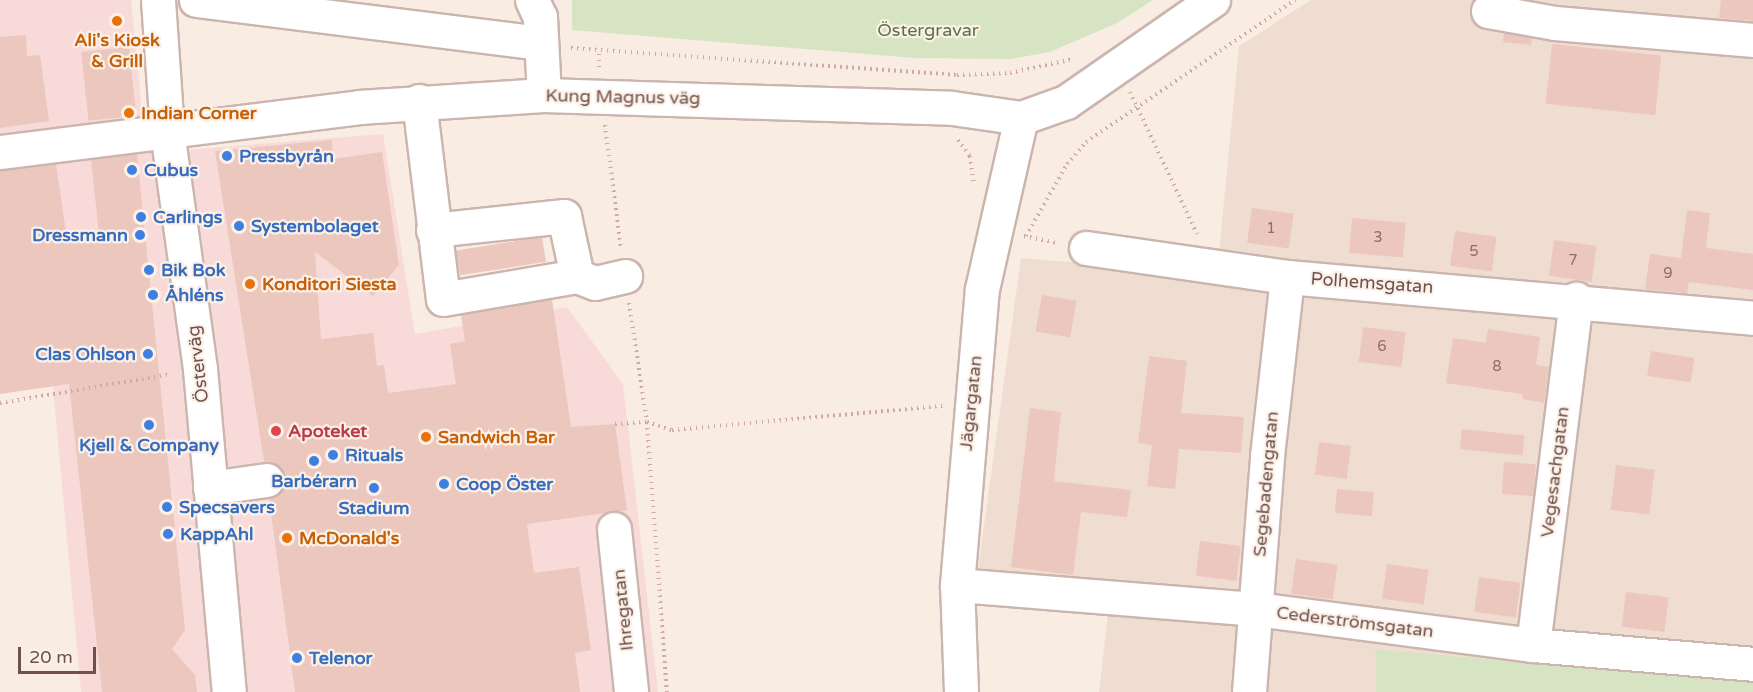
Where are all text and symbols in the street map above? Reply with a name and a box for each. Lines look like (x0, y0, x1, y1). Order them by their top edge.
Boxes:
marker: Ali's Kiosk & Grill (110, 14, 124, 28)
park label: Östergravar (877, 19, 979, 41)
place label: Ali's Kiosk & Grill (74, 30, 160, 72)
street label: Kung Magnus väg (545, 85, 701, 109)
place label: Indian Corner (141, 102, 257, 124)
marker: Indian Corner (122, 106, 136, 120)
place label: Pressbyrån (239, 145, 334, 167)
marker: Pressbyrån (220, 149, 234, 163)
place label: Cubus (144, 159, 198, 181)
marker: Cubus (125, 163, 139, 177)
place label: Carlings (153, 206, 222, 228)
marker: Carlings (134, 210, 148, 224)
place label: Systembolaget (251, 215, 379, 237)
marker: Systembolaget (232, 219, 246, 233)
house number: 1 (1266, 220, 1276, 238)
place label: Dressmann (32, 224, 128, 246)
marker: Dressmann (133, 228, 147, 242)
house number: 3 (1373, 229, 1383, 247)
house number: 5 (1469, 243, 1479, 261)
house number: 7 (1568, 252, 1578, 270)
place label: Bik Bok (161, 259, 225, 281)
marker: Bik Bok (142, 263, 156, 277)
house number: 9 (1663, 265, 1673, 283)
street label: Polhemsgatan (1310, 268, 1434, 298)
place label: Konditori Siesta (262, 273, 397, 295)
marker: Konditori Siesta (243, 277, 257, 291)
place label: Åhléns (165, 284, 224, 306)
marker: Åhléns (146, 288, 160, 302)
street label: Österväg (183, 324, 213, 404)
house number: 6 (1377, 338, 1387, 356)
place label: Clas Ohlson (35, 343, 136, 365)
marker: Clas Ohlson (141, 347, 155, 361)
street label: Jägargatan (955, 354, 987, 452)
house number: 8 (1492, 358, 1502, 376)
street label: Vegesachgatan (1536, 405, 1574, 539)
street label: Segebadengatan (1249, 410, 1283, 558)
marker: Kjell & Company (142, 418, 156, 432)
place label: Apoteket (288, 420, 367, 442)
marker: Apoteket (269, 424, 283, 438)
place label: Sandwich Bar (438, 426, 555, 448)
marker: Sandwich Bar (419, 430, 433, 444)
place label: Kjell & Company (79, 434, 219, 456)
place label: Rituals (345, 444, 403, 466)
marker: Rituals (326, 448, 340, 462)
marker: Barbérarn (307, 454, 321, 468)
place label: Barbérarn (271, 470, 357, 492)
place label: Coop Öster (456, 473, 553, 495)
marker: Coop Öster (437, 477, 451, 491)
marker: Stadium (367, 481, 381, 495)
place label: Specsavers (179, 496, 275, 518)
place label: Stadium (338, 497, 410, 519)
marker: Specsavers (160, 500, 174, 514)
place label: KappAhl (180, 523, 253, 545)
marker: KappAhl (161, 527, 175, 541)
place label: McDonald's (299, 527, 399, 549)
marker: McDonald's (280, 531, 294, 545)
street label: Ihregatan (608, 568, 638, 652)
street label: Cederströmsgatan (1275, 602, 1435, 642)
scale bar (21, 635, 99, 673)
text: 20 m (29, 646, 73, 668)
place label: Telenor (309, 647, 372, 669)
marker: Telenor (290, 651, 304, 665)

